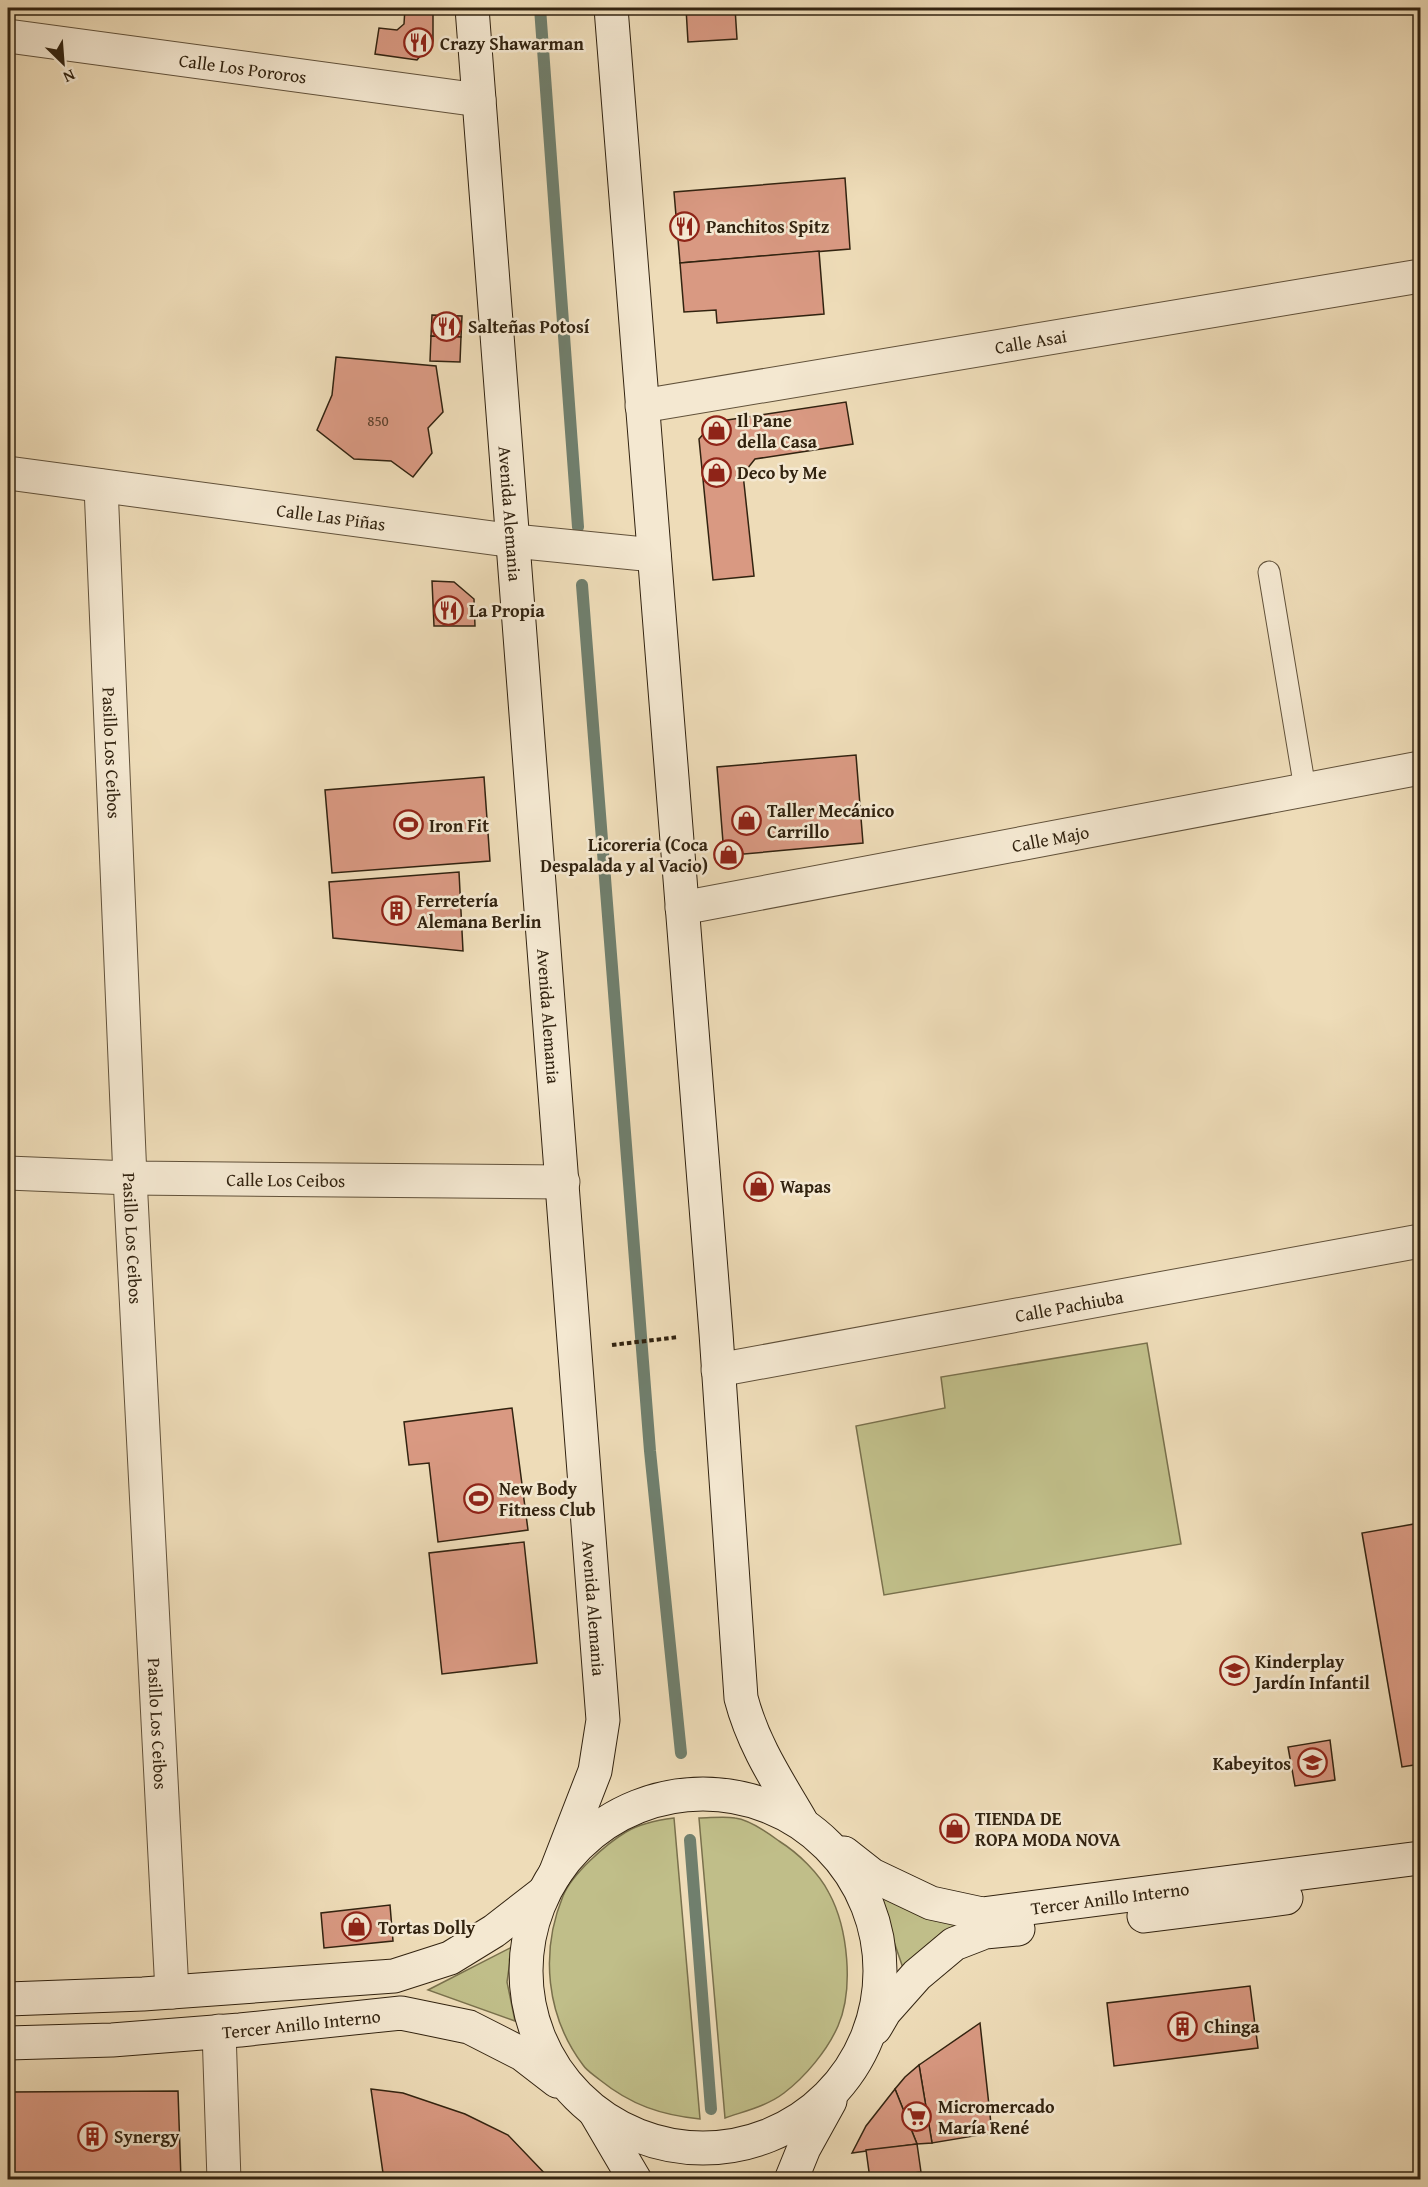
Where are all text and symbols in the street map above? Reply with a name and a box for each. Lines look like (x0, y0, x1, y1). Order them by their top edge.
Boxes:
restaurant icon: Crazy Shawarman (403, 27, 435, 59)
place label: Crazy Shawarman (440, 30, 584, 57)
north arrow (33, 33, 93, 93)
street label: Calle Los Pororos (177, 46, 308, 90)
text: N (59, 63, 79, 90)
restaurant icon: Panchitos Spitz (669, 210, 701, 242)
place label: Panchitos Spitz (706, 213, 830, 240)
restaurant icon: Salteñas Potosí (431, 310, 463, 342)
place label: Salteñas Potosí (468, 313, 590, 340)
street label: Calle Asai (993, 322, 1069, 360)
place label: Il Pane della Casa (737, 407, 818, 455)
house number: 850 (367, 410, 389, 431)
shop icon: Il Pane della Casa (700, 414, 732, 446)
street label: Avenida Alemania (492, 445, 529, 583)
shop icon: Deco by Me (700, 456, 732, 488)
place label: Deco by Me (737, 459, 827, 486)
street label: Calle Las Piñas (275, 496, 387, 537)
restaurant icon: La Propia (432, 594, 464, 626)
place label: La Propia (469, 597, 545, 624)
street label: Pasillo Los Ceibos (96, 686, 128, 819)
place label: Taller Mecánico Carrillo (767, 797, 895, 845)
shop icon: Taller Mecánico Carrillo (730, 804, 762, 836)
sports icon: Iron Fit (392, 809, 424, 841)
place label: Iron Fit (429, 812, 489, 839)
street label: Calle Majo (1010, 818, 1091, 859)
place label: Licoreria (Coca Despalada y al Vacio) (540, 831, 709, 879)
shop icon: Licoreria (Coca Despalada y al Vacio) (713, 838, 745, 870)
place label: Ferretería Alemana Berlin (417, 887, 542, 935)
building icon: Ferretería Alemana Berlin (380, 894, 412, 926)
street label: Avenida Alemania (530, 947, 568, 1085)
street label: Calle Los Ceibos (226, 1165, 345, 1193)
shop icon: Wapas (743, 1170, 775, 1202)
street label: Pasillo Los Ceibos (116, 1172, 150, 1305)
place label: Wapas (780, 1173, 831, 1200)
street label: Calle Pachiuba (1013, 1282, 1126, 1329)
place label: New Body Fitness Club (499, 1475, 596, 1523)
sports icon: New Body Fitness Club (462, 1482, 494, 1514)
street label: Avenida Alemania (576, 1540, 613, 1677)
place label: Kinderplay Jardín Infantil (1252, 1648, 1370, 1696)
school or university icon: Kinderplay Jardín Infantil (1218, 1655, 1250, 1687)
street label: Pasillo Los Ceibos (141, 1657, 175, 1790)
school or university icon: Kabeyitos (1296, 1747, 1328, 1779)
place label: Kabeyitos (1213, 1750, 1291, 1777)
place label: TIENDA DE ROPA MODA NOVA (975, 1805, 1121, 1853)
shop icon: TIENDA DE ROPA MODA NOVA (938, 1812, 970, 1844)
street label: Tercer Anillo Interno (1029, 1874, 1191, 1921)
shop icon: Tortas Dolly (341, 1911, 373, 1943)
place label: Tortas Dolly (378, 1914, 476, 1941)
street label: Tercer Anillo Interno (221, 2002, 382, 2045)
building icon: Chinga (1167, 2010, 1199, 2042)
place label: Chinga (1204, 2013, 1261, 2040)
place label: Micromercado María René (938, 2093, 1055, 2141)
supermarket icon: Micromercado María René (901, 2100, 933, 2132)
building icon: Synergy (77, 2120, 109, 2152)
place label: Synergy (114, 2123, 180, 2150)

